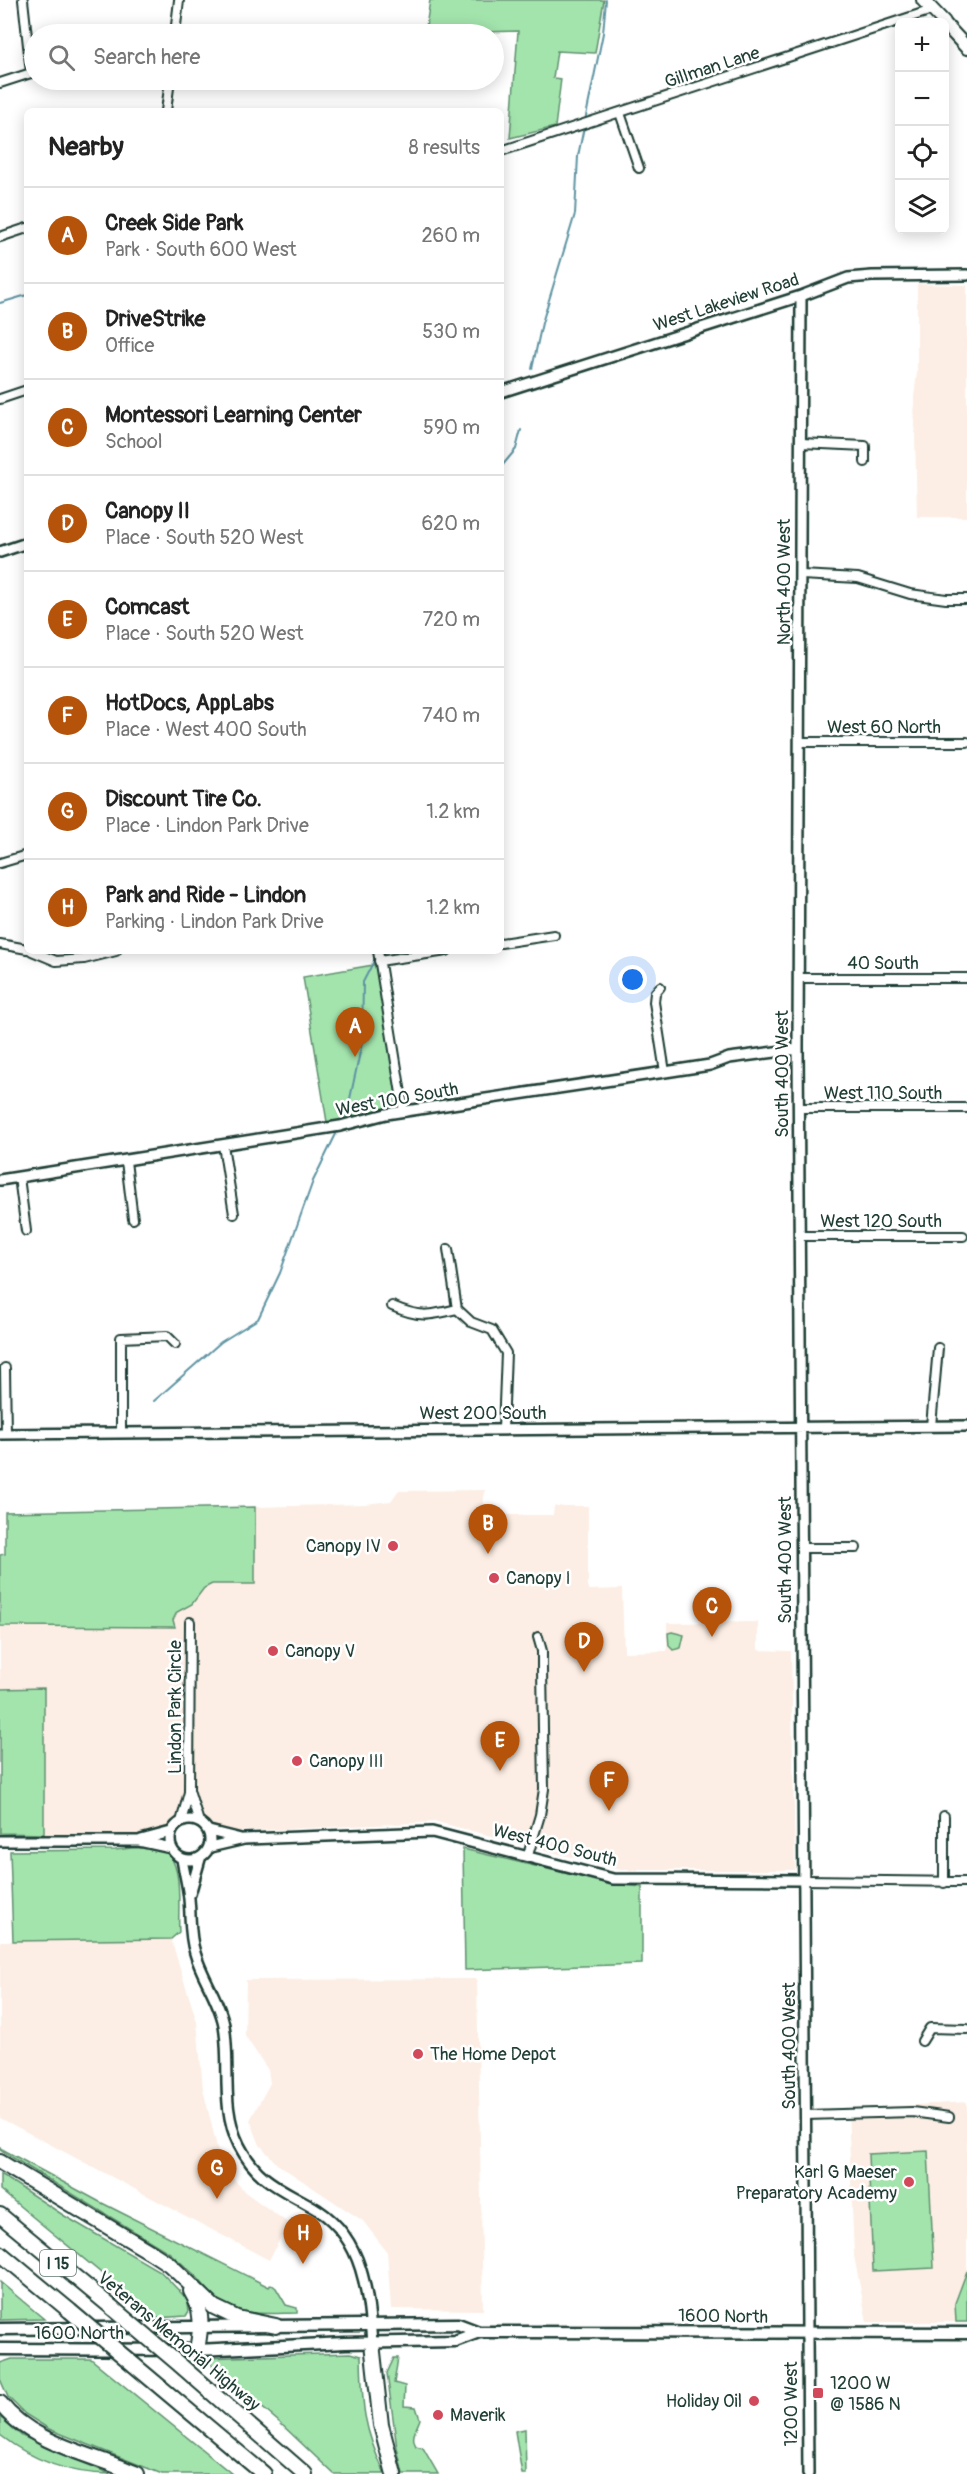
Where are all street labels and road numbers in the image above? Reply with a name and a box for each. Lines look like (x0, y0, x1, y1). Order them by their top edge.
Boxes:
street label: Gillman Lane (662, 41, 763, 94)
street label: West Lakeview Road (650, 268, 802, 337)
street label: North 400 West (773, 518, 796, 645)
street label: West 60 North (827, 716, 941, 739)
street label: 40 South (847, 952, 919, 975)
street label: South 400 West (771, 1010, 794, 1138)
street label: West 100 South (334, 1077, 460, 1122)
street label: West 110 South (824, 1082, 942, 1105)
street label: West 120 South (820, 1210, 942, 1233)
street label: West 200 South (420, 1402, 546, 1425)
street label: South 400 West (774, 1496, 797, 1624)
street label: Lindon Park Circle (164, 1640, 187, 1774)
street label: West 400 South (490, 1819, 619, 1872)
street label: South 400 West (778, 1982, 801, 2110)
road number: I 15 (40, 2250, 76, 2276)
street label: Veterans Memorial Highway (92, 2266, 265, 2417)
street label: 1600 North (678, 2304, 768, 2329)
street label: 1600 North (34, 2322, 124, 2345)
street label: 1200 West (780, 2361, 803, 2447)

